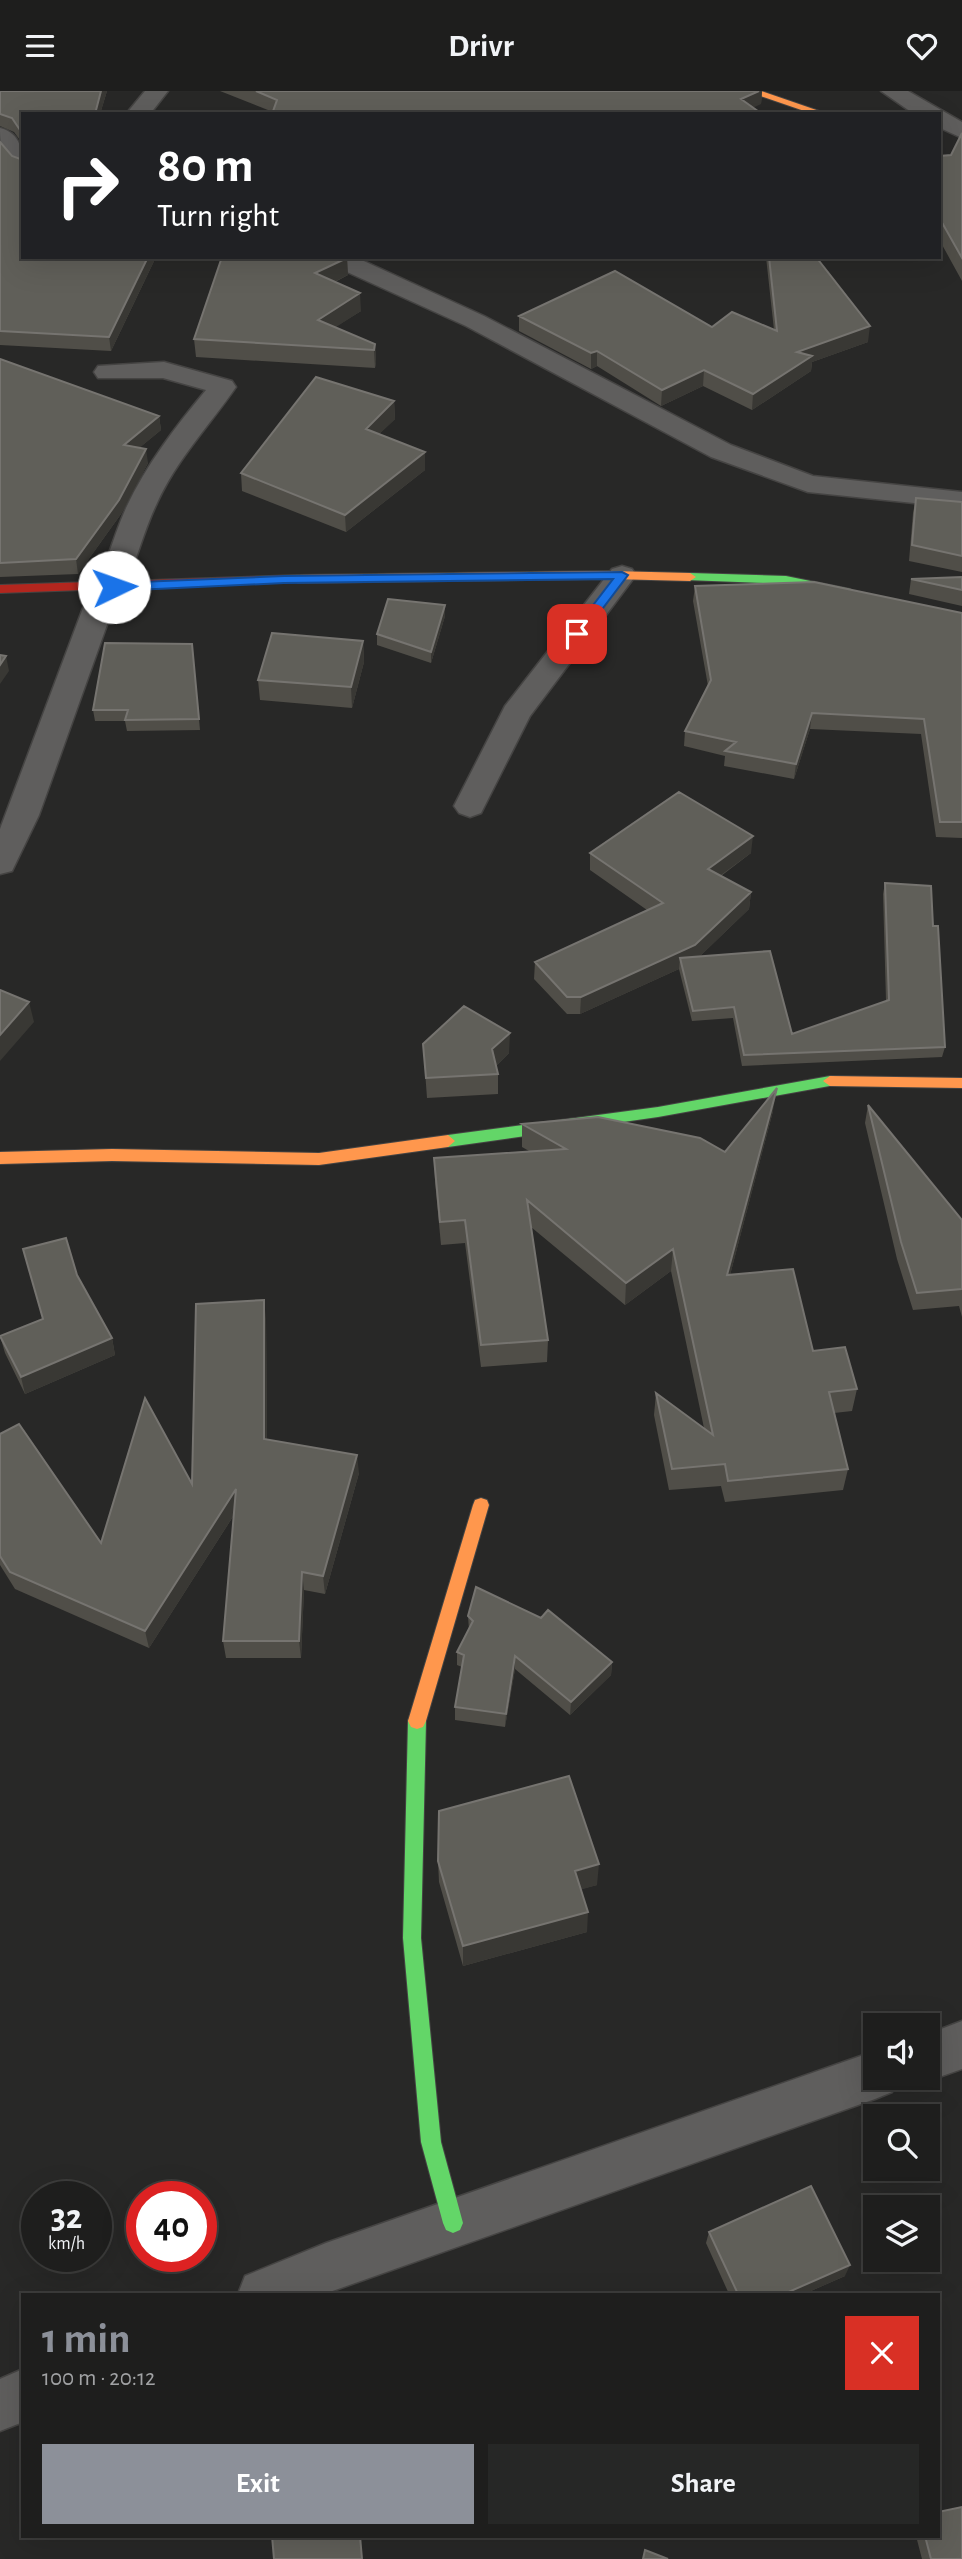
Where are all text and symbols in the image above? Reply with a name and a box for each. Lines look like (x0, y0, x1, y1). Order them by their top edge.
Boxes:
icon: menu (21, 27, 59, 65)
icon: heart (903, 27, 941, 65)
text: Drivr (448, 30, 514, 62)
icon: right (42, 140, 133, 231)
text: 80 m (157, 142, 254, 191)
text: Turn right (157, 200, 279, 232)
position arrow (77, 550, 151, 624)
pin (547, 604, 607, 664)
icon: arrive (558, 615, 596, 653)
map controls (863, 2013, 940, 2272)
button: sound (863, 2013, 940, 2090)
button: search (863, 2104, 940, 2181)
speed limit sign: 40 (126, 2181, 217, 2272)
button: layers (863, 2195, 940, 2272)
text: 32 (51, 2200, 82, 2235)
text: km/h (48, 2235, 85, 2253)
button: close (845, 2316, 919, 2390)
text: 1 min (42, 2318, 131, 2360)
text: 100 m · 20:12 (42, 2367, 156, 2390)
button: Exit (42, 2444, 474, 2524)
button: Share (488, 2444, 919, 2524)

